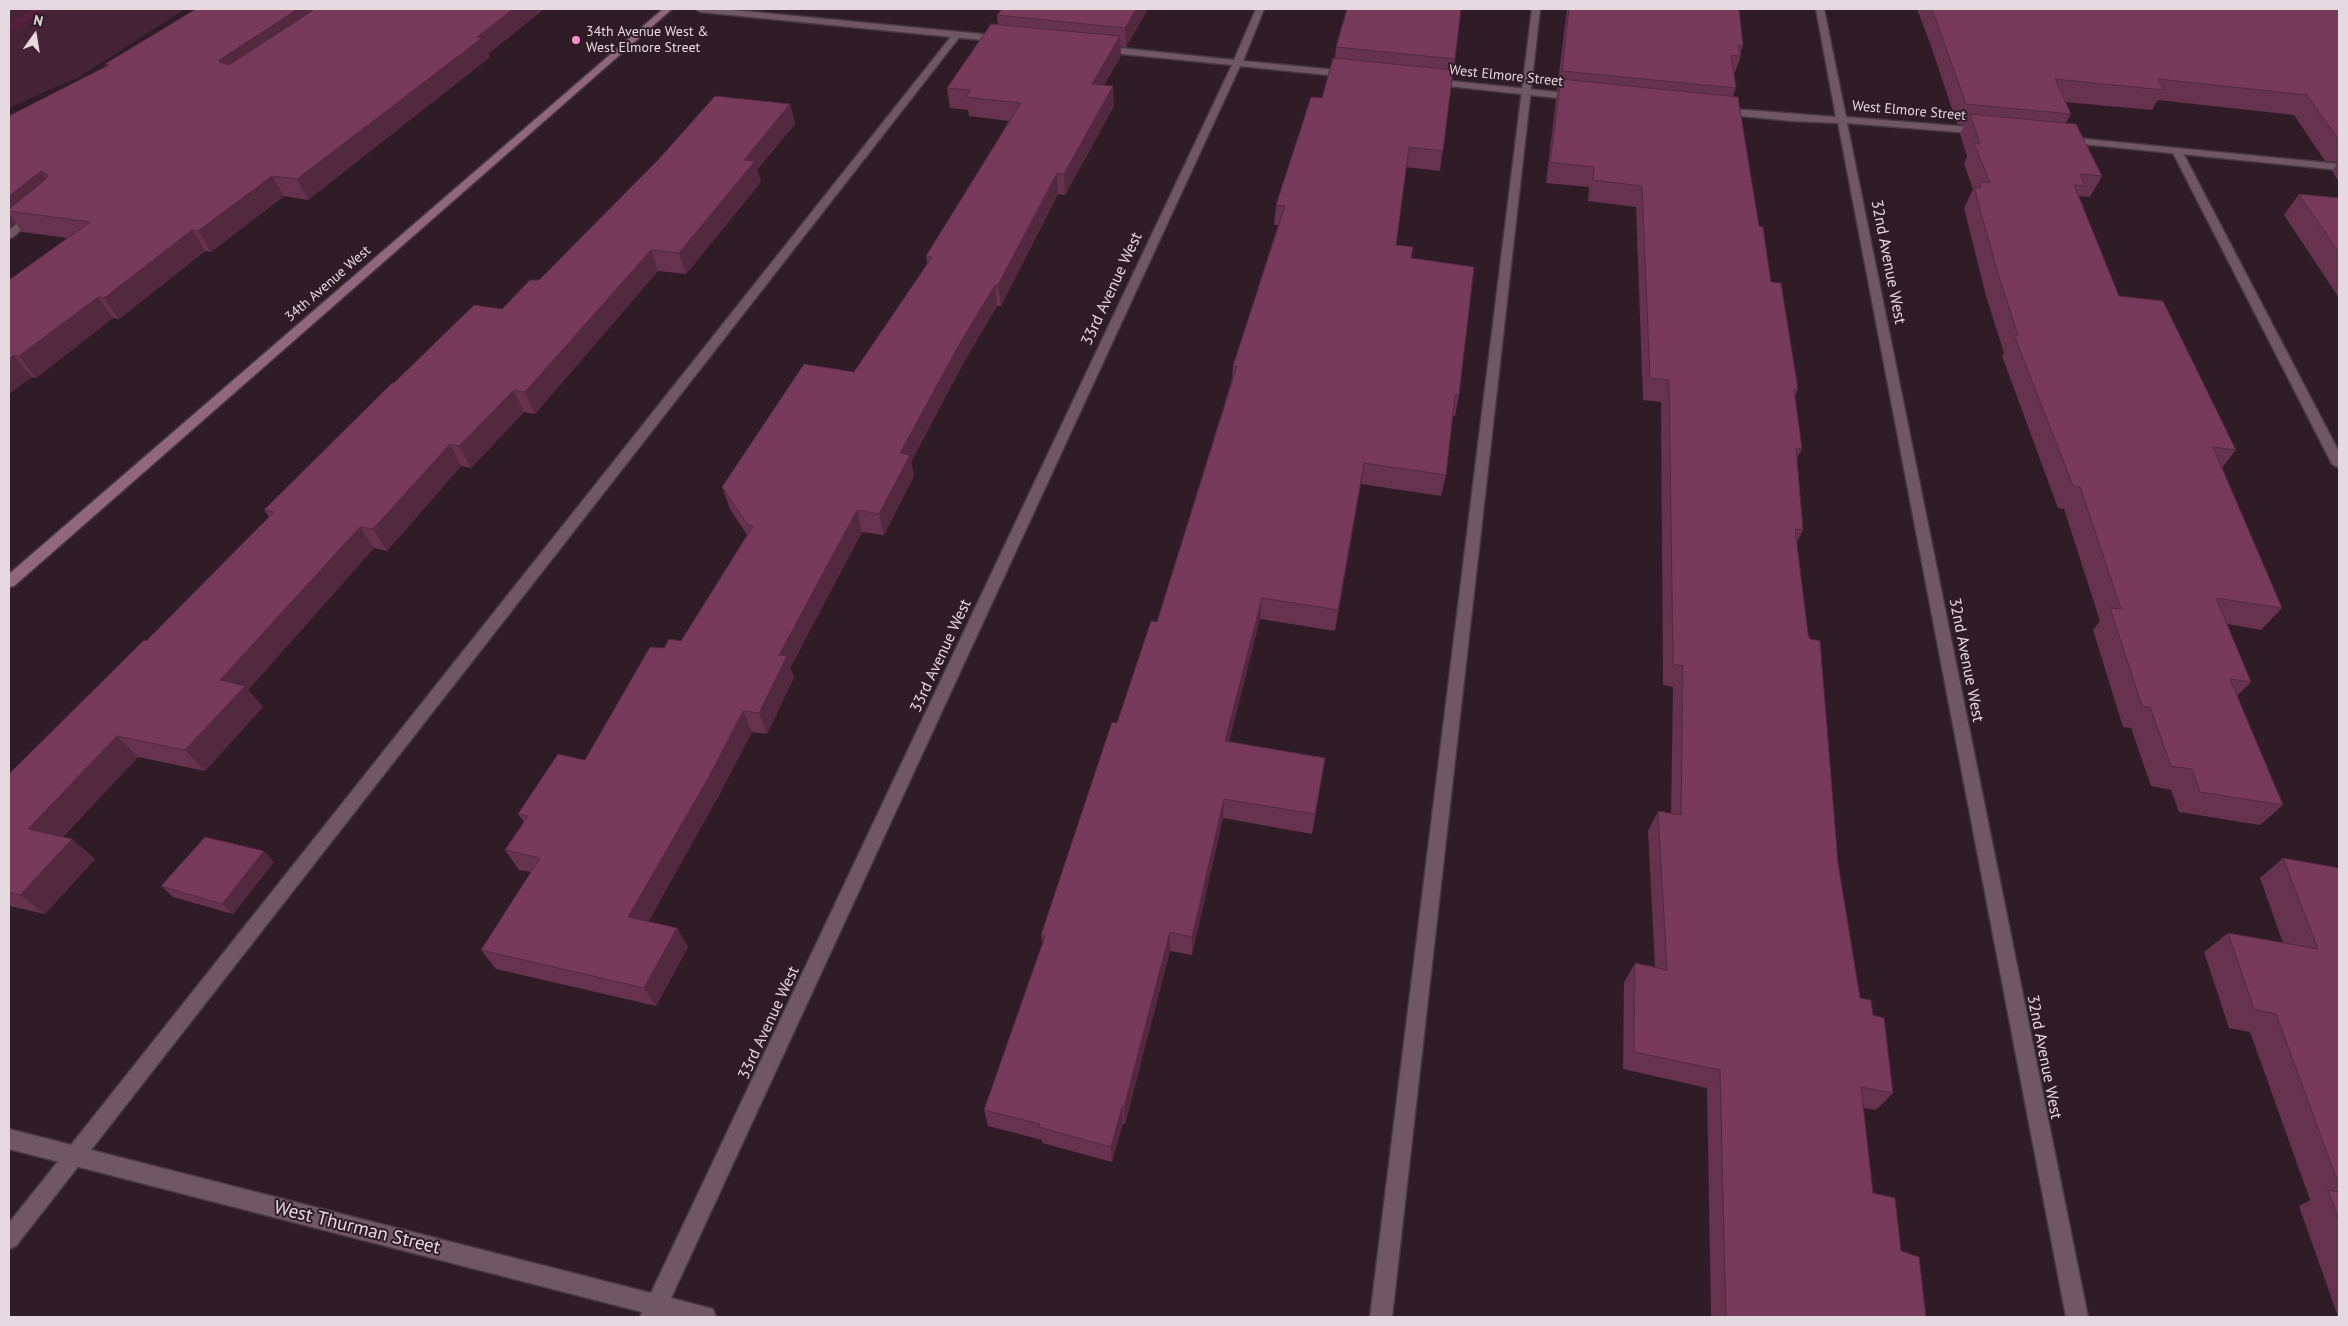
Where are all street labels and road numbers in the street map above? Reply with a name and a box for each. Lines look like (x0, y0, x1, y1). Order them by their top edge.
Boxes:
street label: West Elmore Street (1448, 62, 1564, 90)
street label: West Elmore Street (1851, 98, 1967, 124)
street label: 32nd Avenue West (1867, 198, 1909, 326)
street label: 33rd Avenue West (1077, 229, 1147, 349)
street label: 34th Avenue West (282, 242, 374, 326)
street label: 33rd Avenue West (906, 596, 976, 716)
street label: 32nd Avenue West (1945, 596, 1987, 724)
street label: 33rd Avenue West (734, 963, 804, 1083)
street label: 32nd Avenue West (2023, 993, 2065, 1121)
street label: West Thurman Street (271, 1196, 443, 1260)

